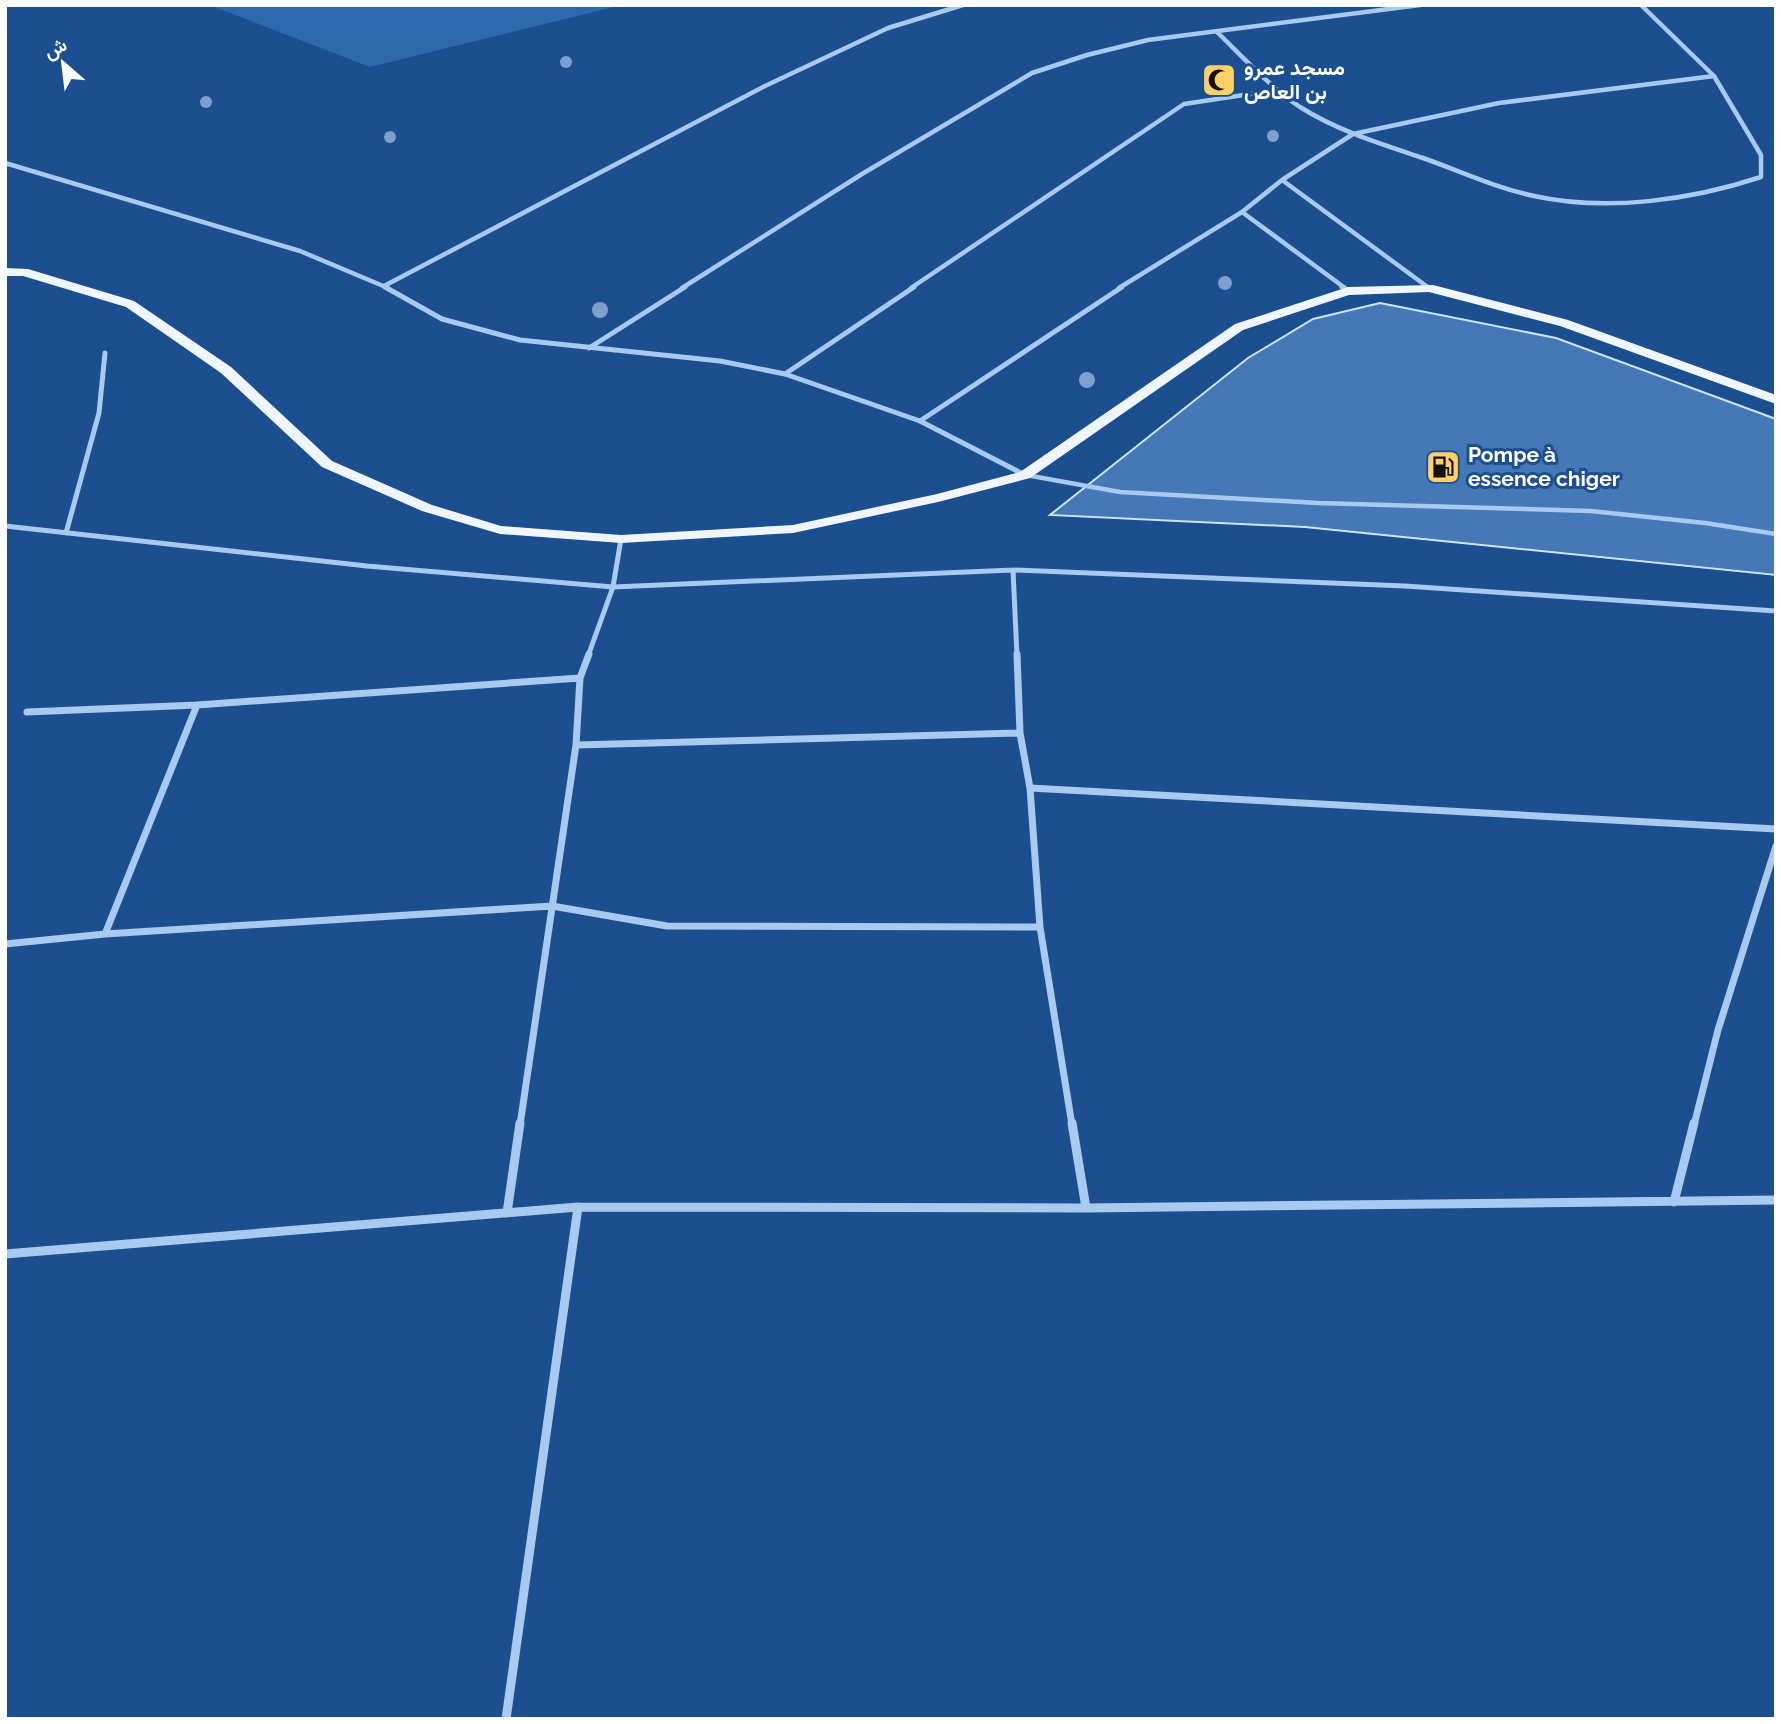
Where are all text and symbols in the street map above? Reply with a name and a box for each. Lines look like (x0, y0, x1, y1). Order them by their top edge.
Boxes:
north arrow (28, 28, 98, 98)
text: ش (40, 33, 71, 64)
place label: مسجد عمرو بن العاص (1244, 55, 1345, 104)
mosque icon: مسجد عمرو بن العاص (1200, 61, 1238, 99)
place label: Pompe à essence chiger (1468, 442, 1620, 491)
fuel station icon: Pompe à essence chiger (1424, 448, 1462, 486)

